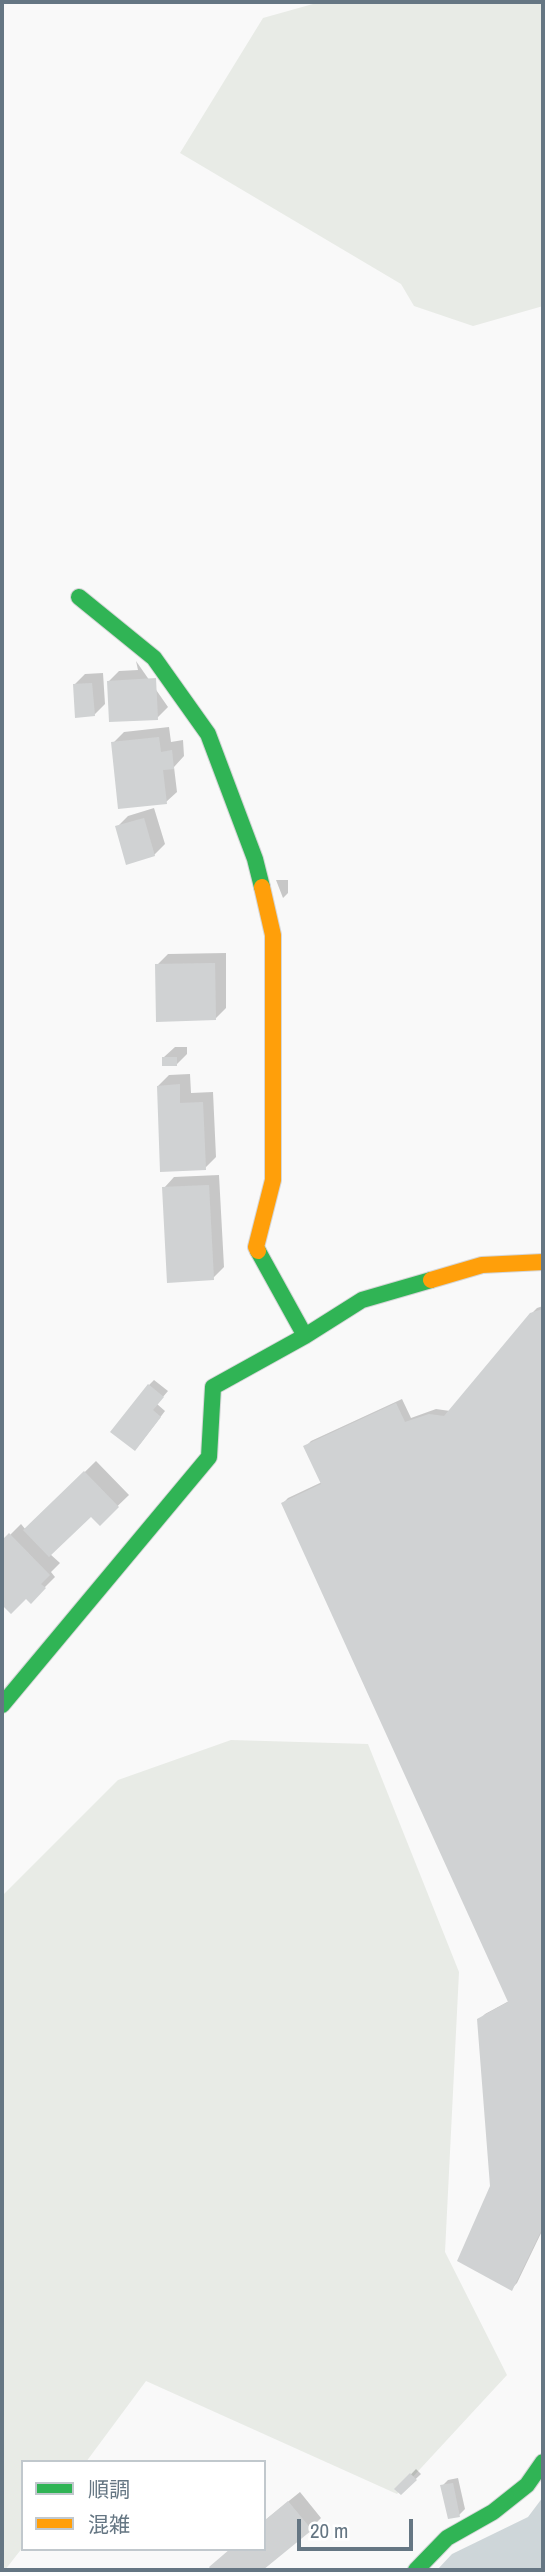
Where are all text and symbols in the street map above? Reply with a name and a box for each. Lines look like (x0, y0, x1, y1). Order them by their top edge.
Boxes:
legend (21, 2460, 266, 2551)
text: 順調 (88, 2475, 130, 2504)
scale bar (300, 2506, 416, 2550)
text: 混雑 (88, 2510, 130, 2539)
text: 20 m (310, 2516, 348, 2545)

